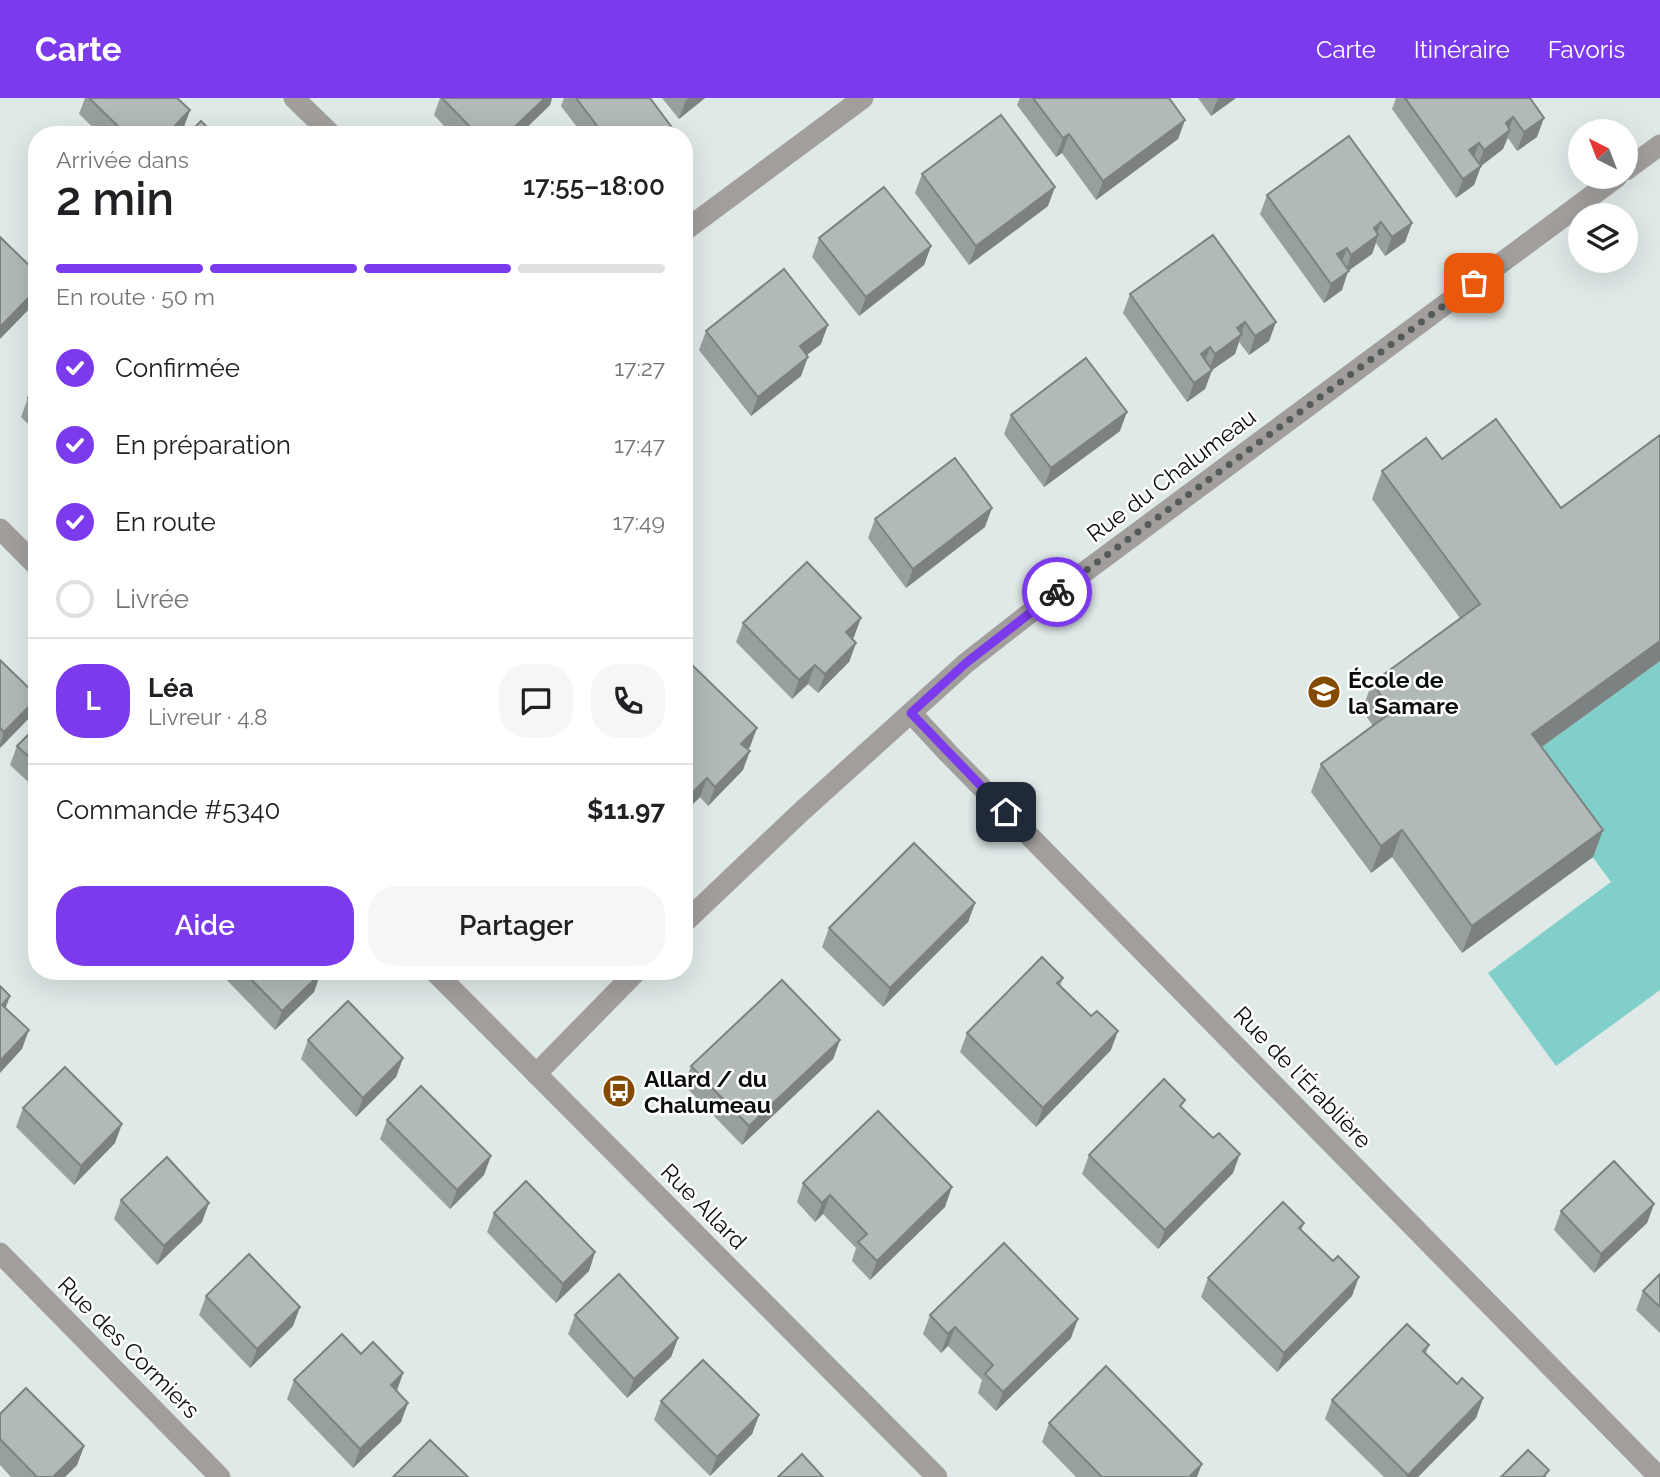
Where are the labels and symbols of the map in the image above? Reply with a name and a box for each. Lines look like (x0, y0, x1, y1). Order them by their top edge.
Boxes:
north arrow (1568, 119, 1638, 189)
pin (1444, 253, 1504, 313)
street label: Rue du Chalumeau (1081, 403, 1261, 547)
courier (1022, 557, 1092, 627)
place label: École de la Samare (1348, 666, 1459, 719)
school or university icon: École de la Samare (1305, 673, 1343, 711)
pin (976, 782, 1036, 842)
street label: Rue de l'Érablière (1228, 1001, 1378, 1153)
place label: Allard / du Chalumeau (644, 1065, 771, 1118)
bus stop icon: Allard / du Chalumeau (600, 1072, 638, 1110)
street label: Rue Allard (656, 1158, 752, 1254)
street label: Rue des Cormiers (53, 1271, 205, 1423)

